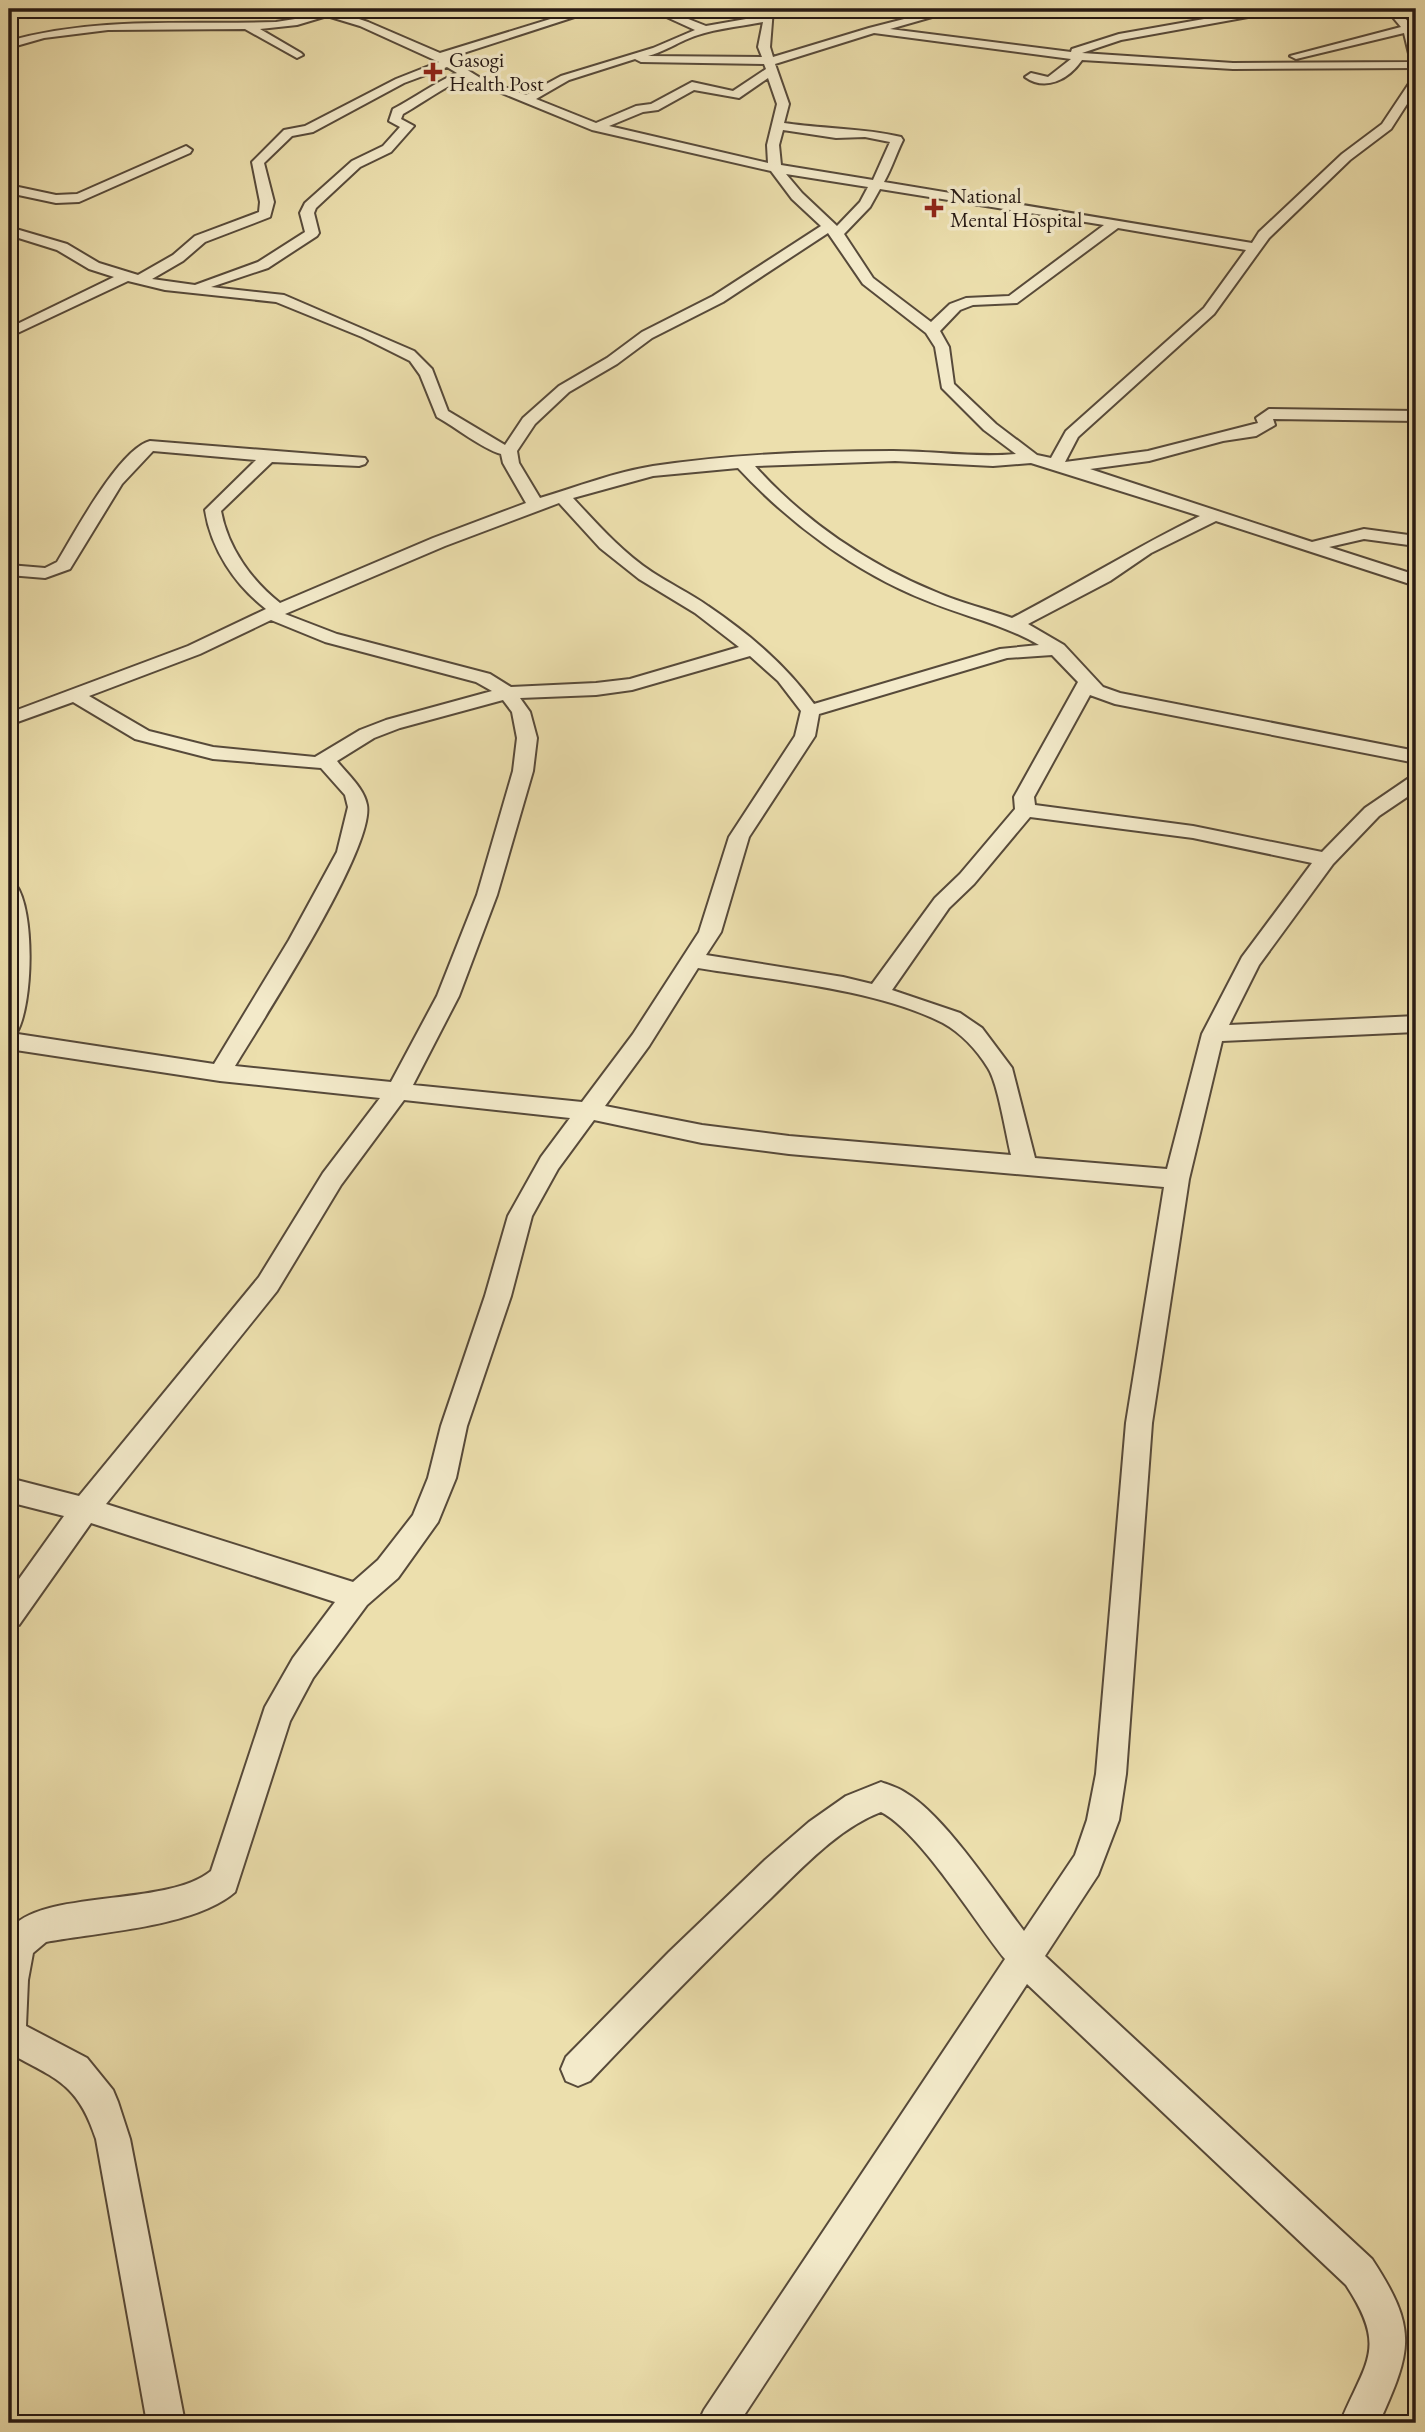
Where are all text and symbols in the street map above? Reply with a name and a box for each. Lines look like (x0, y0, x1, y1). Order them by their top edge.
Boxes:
place label: Gasogi Health Post (449, 46, 544, 97)
marker: Gasogi Health Post (423, 62, 443, 82)
place label: National Mental Hospital (950, 182, 1082, 233)
marker: National Mental Hospital (924, 198, 944, 218)

